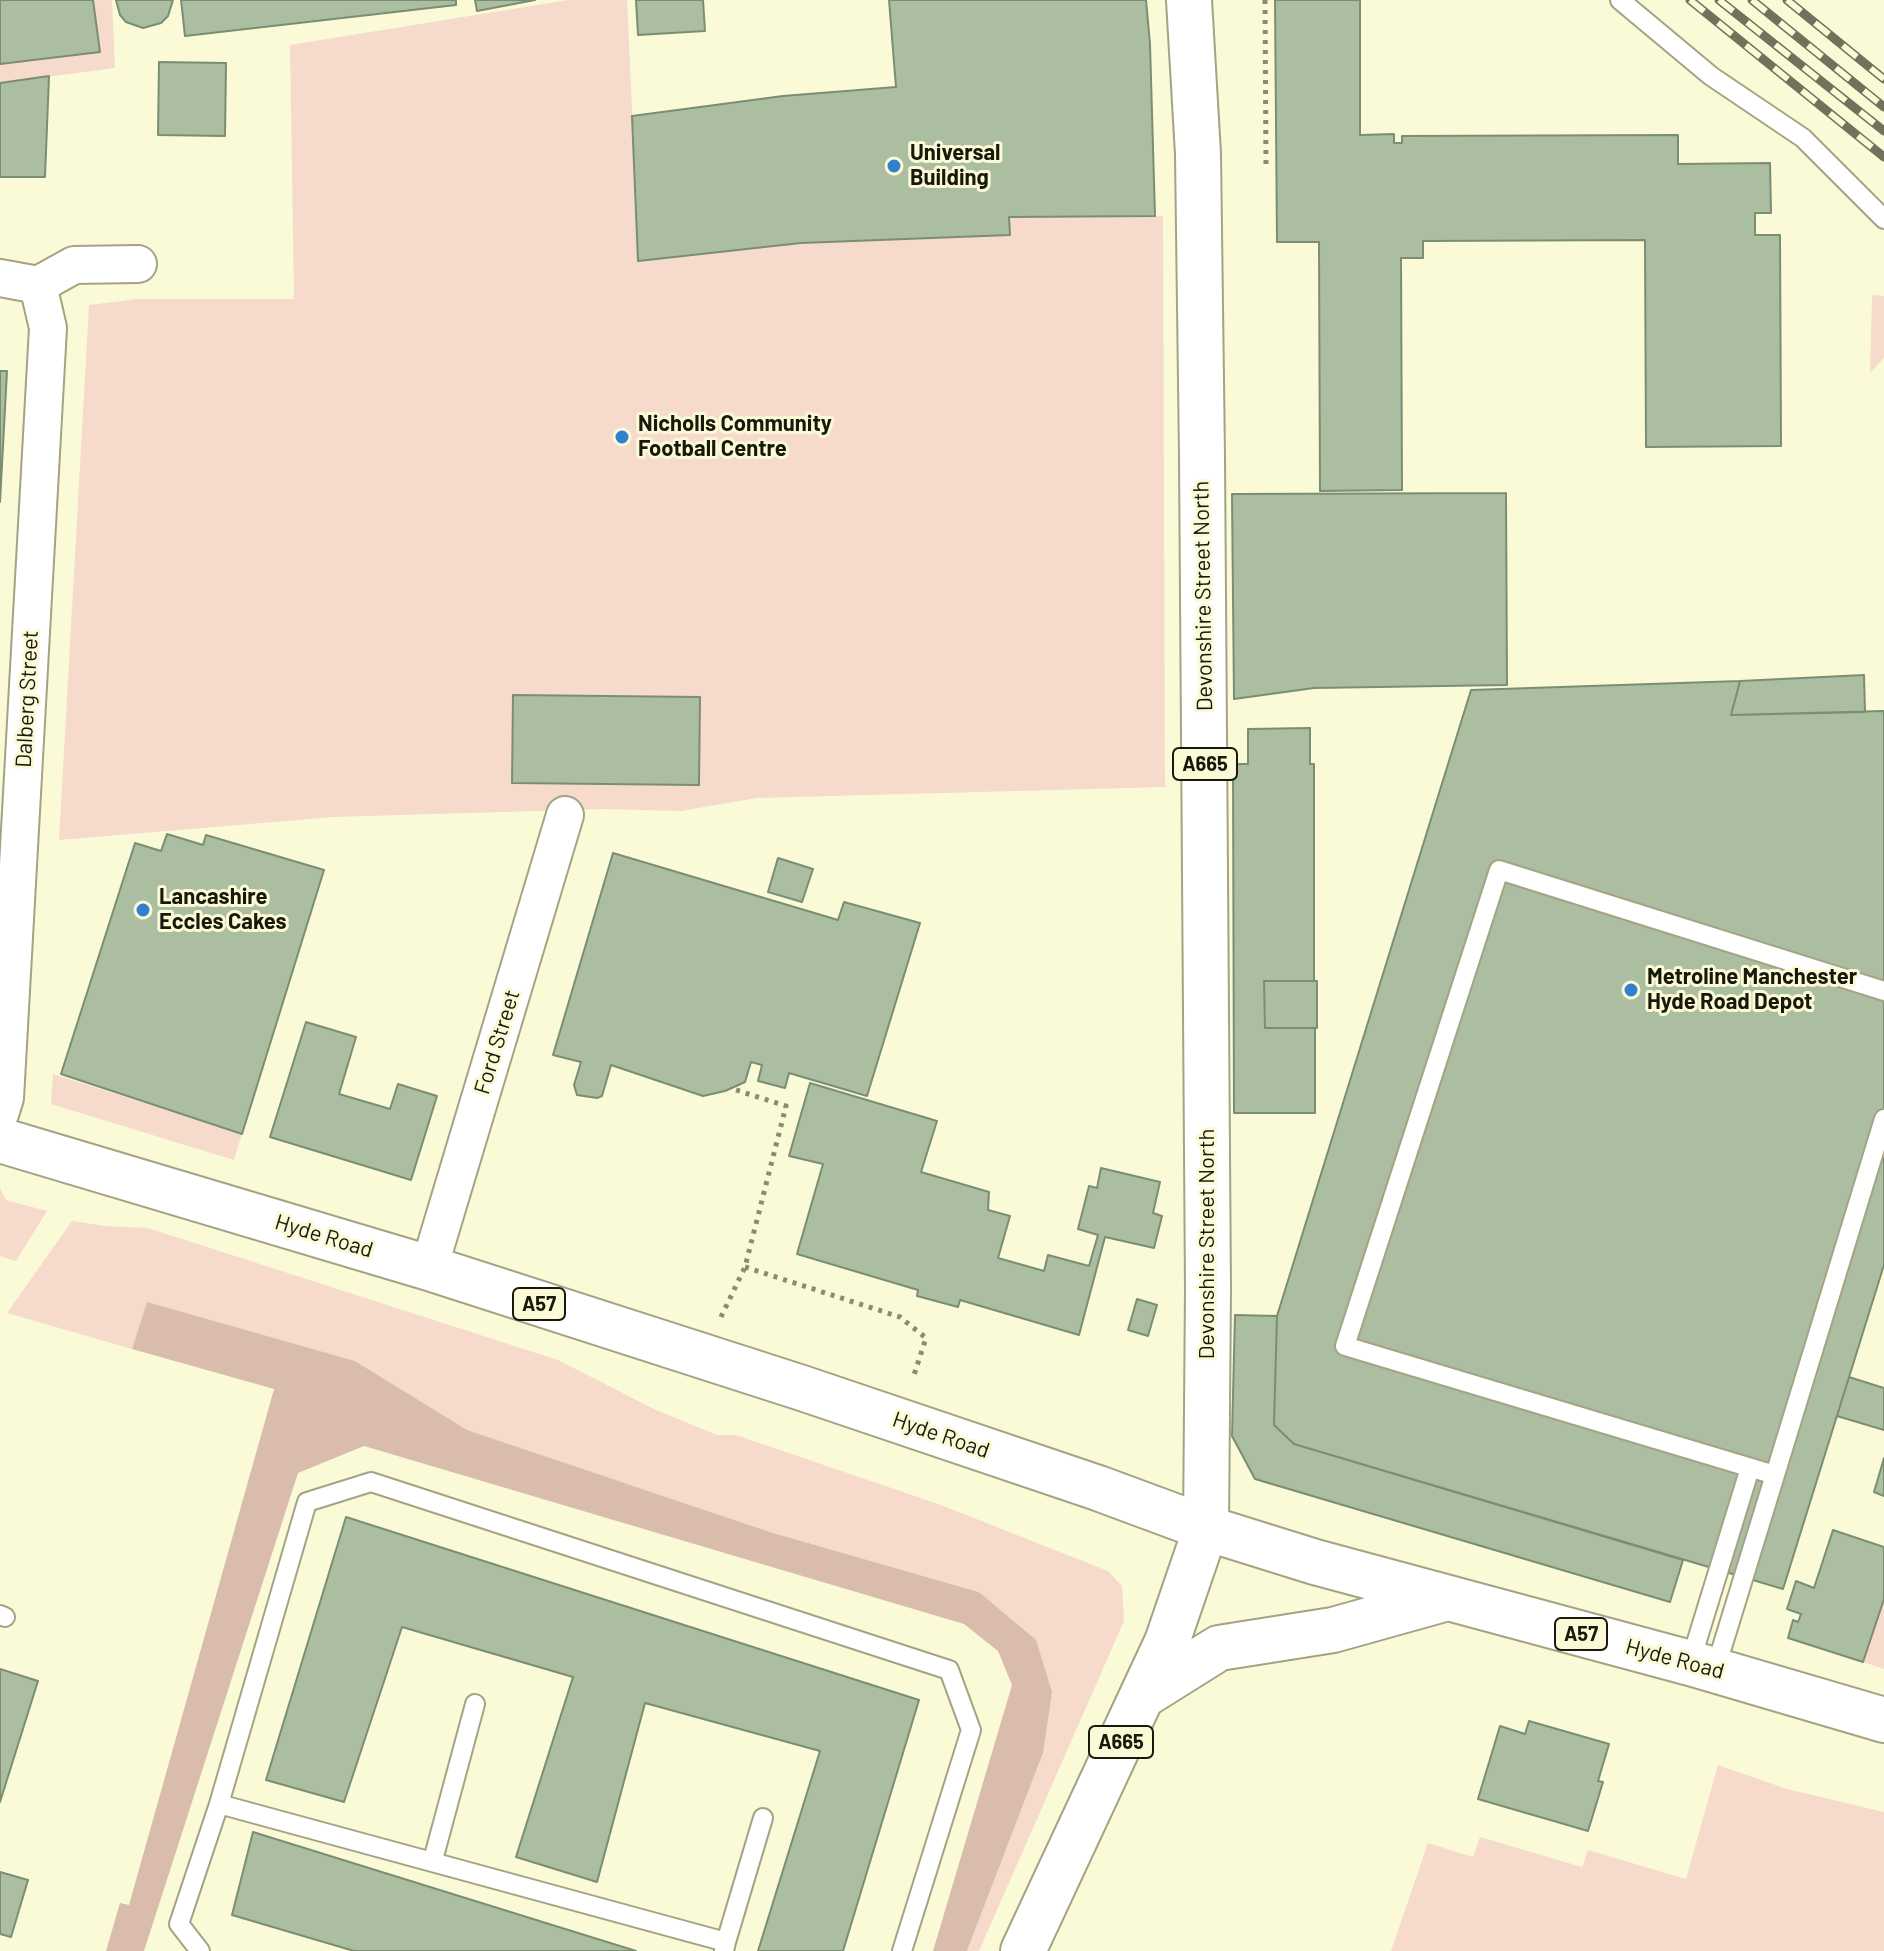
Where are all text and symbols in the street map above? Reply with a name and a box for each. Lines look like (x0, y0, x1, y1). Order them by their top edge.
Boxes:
place label: Universal Building (910, 140, 1000, 192)
marker: Universal Building (885, 157, 903, 175)
place label: Nicholls Community Football Centre (638, 411, 832, 462)
marker: Nicholls Community Football Centre (613, 428, 631, 446)
street label: Devonshire Street North (1188, 481, 1218, 711)
street label: Dalberg Street (10, 630, 44, 768)
road number: A665 (1173, 748, 1237, 780)
place label: Lancashire Eccles Cakes (159, 884, 287, 936)
marker: Lancashire Eccles Cakes (134, 901, 152, 919)
place label: Metroline Manchester Hyde Road Depot (1647, 964, 1857, 1016)
marker: Metroline Manchester Hyde Road Depot (1622, 981, 1640, 999)
street label: Ford Street (469, 987, 525, 1097)
street label: Devonshire Street North (1194, 1129, 1220, 1359)
street label: Hyde Road (272, 1209, 376, 1263)
road number: A57 (513, 1288, 565, 1320)
street label: Hyde Road (889, 1406, 993, 1464)
road number: A57 (1555, 1618, 1607, 1650)
street label: Hyde Road (1623, 1633, 1727, 1685)
road number: A665 (1089, 1726, 1153, 1758)

